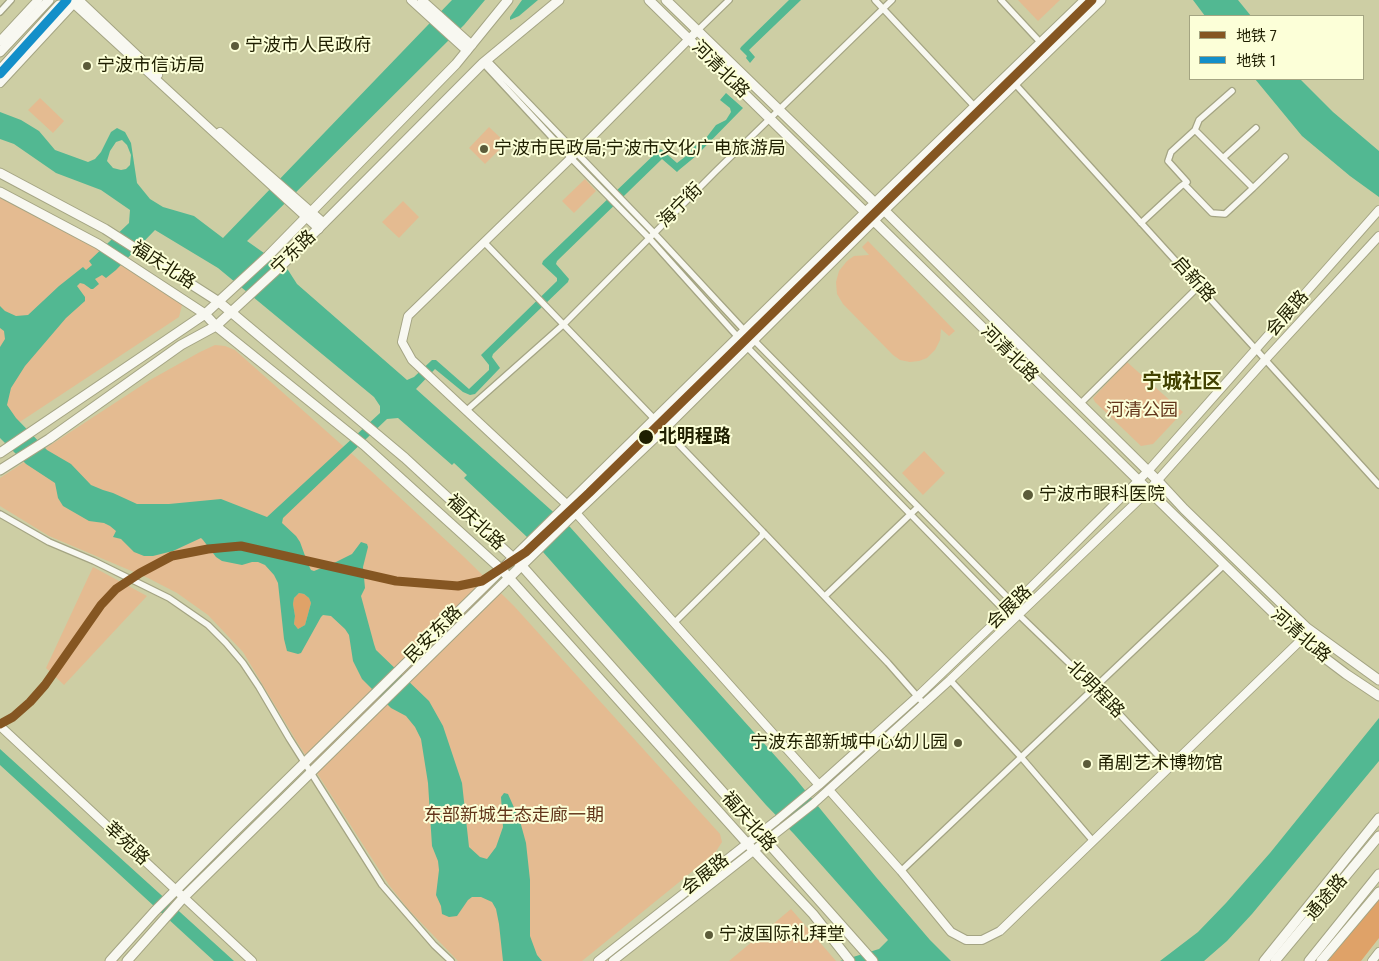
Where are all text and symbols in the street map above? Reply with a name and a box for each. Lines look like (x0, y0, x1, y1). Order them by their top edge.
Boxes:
legend (1189, 15, 1364, 80)
text: 地铁 7 (1236, 27, 1277, 45)
place label: 宁波市人民政府 (245, 35, 371, 57)
street label: 河清北路 (687, 37, 753, 103)
marker: 宁波市人民政府 (229, 40, 241, 52)
text: 地铁 1 (1236, 52, 1277, 70)
place label: 宁波市信访局 (97, 55, 205, 77)
marker: 宁波市信访局 (81, 60, 93, 72)
place label: 宁波市民政局;宁波市文化广电旅游局 (494, 138, 786, 160)
marker: 宁波市民政局;宁波市文化广电旅游局 (478, 143, 490, 155)
street label: 海宁街 (654, 179, 708, 233)
street label: 宁东路 (267, 226, 321, 280)
street label: 福庆北路 (127, 237, 199, 295)
street label: 启新路 (1167, 253, 1219, 307)
street label: 会展路 (1262, 287, 1314, 341)
street label: 河清北路 (976, 321, 1042, 387)
district label: 宁城社区 (1142, 371, 1222, 395)
park label: 河清公园 (1106, 400, 1178, 422)
place label: 北明程路 (659, 426, 731, 448)
marker: 北明程路 (637, 428, 655, 446)
place label: 宁波市眼科医院 (1039, 484, 1165, 506)
marker: 宁波市眼科医院 (1021, 488, 1035, 502)
street label: 福庆北路 (441, 491, 509, 555)
street label: 会展路 (983, 581, 1037, 635)
street label: 民安东路 (401, 602, 467, 668)
street label: 河清北路 (1266, 604, 1334, 668)
street label: 北明程路 (1062, 657, 1128, 723)
place label: 宁波东部新城中心幼儿园 (750, 732, 948, 754)
marker: 宁波东部新城中心幼儿园 (952, 737, 964, 749)
place label: 甬剧艺术博物馆 (1097, 753, 1223, 775)
marker: 甬剧艺术博物馆 (1081, 758, 1093, 770)
street label: 福庆北路 (716, 788, 780, 856)
park label: 东部新城生态走廊一期 (424, 805, 604, 827)
street label: 莘苑路 (99, 818, 153, 870)
street label: 会展路 (678, 850, 734, 900)
street label: 通途路 (1301, 870, 1353, 926)
place label: 宁波国际礼拜堂 (719, 924, 845, 946)
marker: 宁波国际礼拜堂 (703, 929, 715, 941)

